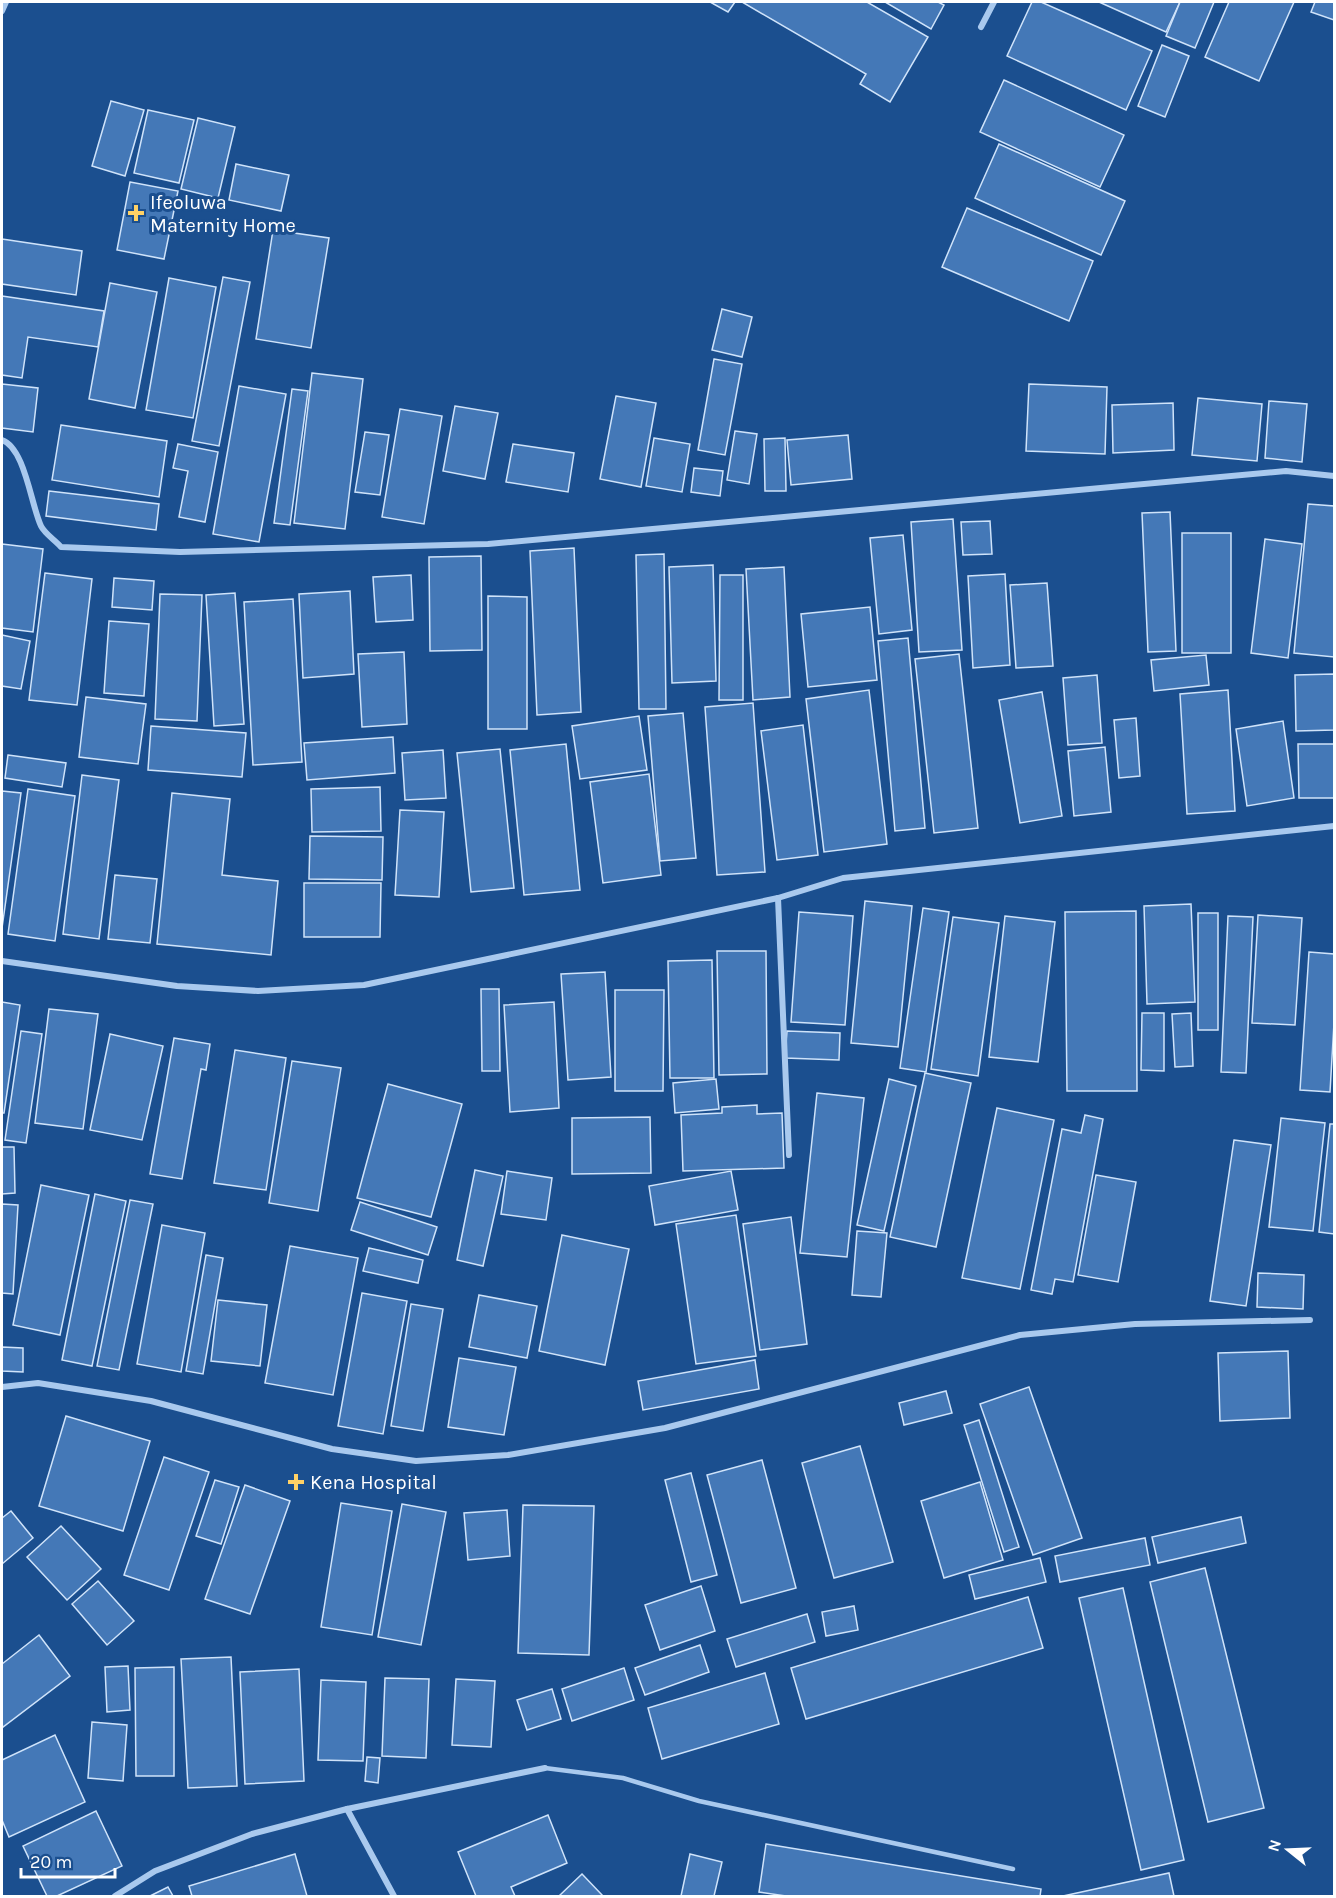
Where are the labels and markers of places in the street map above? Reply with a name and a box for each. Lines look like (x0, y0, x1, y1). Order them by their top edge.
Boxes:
place label: Ifeoluwa Maternity Home (150, 191, 296, 237)
marker: Ifeoluwa Maternity Home (127, 204, 145, 222)
place label: Kena Hospital (310, 1471, 437, 1494)
marker: Kena Hospital (287, 1473, 305, 1491)

